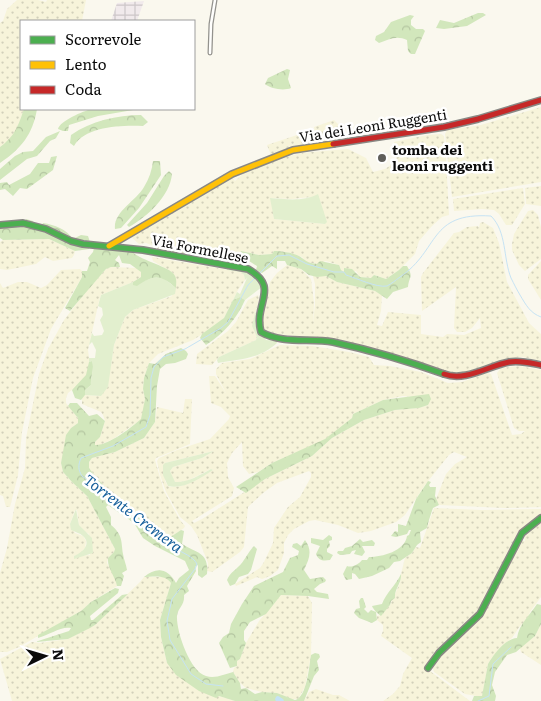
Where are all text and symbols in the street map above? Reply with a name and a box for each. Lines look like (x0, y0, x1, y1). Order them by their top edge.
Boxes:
legend (20, 20, 195, 110)
text: Scorrevole (65, 27, 142, 50)
text: Lento (65, 52, 107, 75)
text: Coda (65, 77, 102, 100)
street label: Via dei Leoni Ruggenti (298, 103, 448, 147)
place label: tomba dei leoni ruggenti (392, 139, 493, 175)
marker: tomba dei leoni ruggenti (376, 152, 388, 164)
street label: Via Formellese (150, 229, 250, 267)
water label: Torrente Cremera (80, 468, 189, 558)
north arrow (20, 631, 70, 681)
text: N (48, 648, 69, 662)

